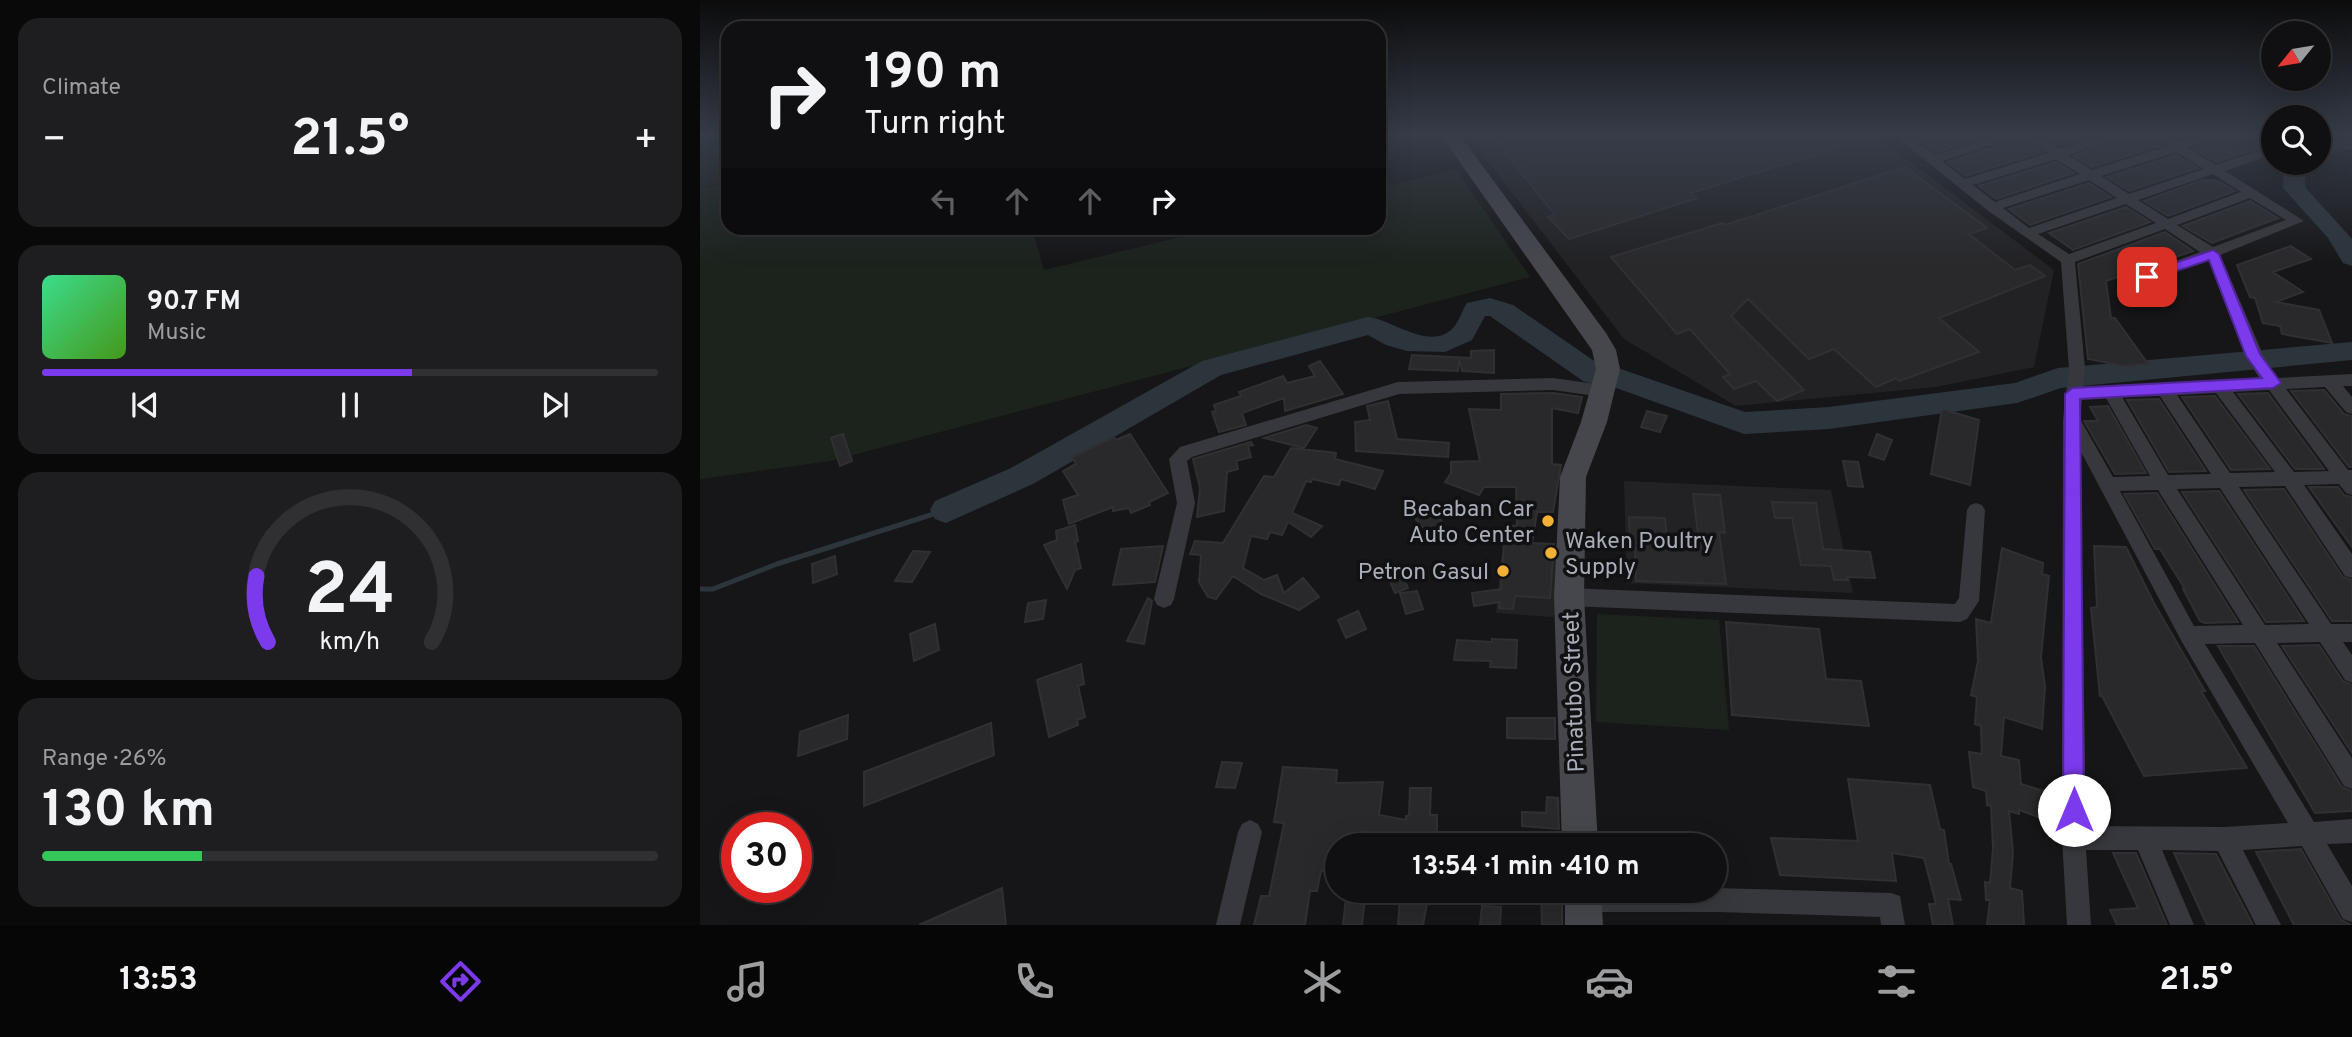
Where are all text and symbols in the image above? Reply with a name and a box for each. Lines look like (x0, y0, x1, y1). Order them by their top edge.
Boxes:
north arrow (2261, 21, 2331, 91)
map controls (2261, 21, 2331, 175)
text: 190 m (864, 44, 1001, 106)
icon: right (749, 49, 840, 140)
text: Climate (42, 74, 121, 103)
text: Turn right (864, 105, 1006, 145)
button: search (2261, 105, 2331, 175)
text: 21.5° (291, 108, 409, 174)
text: − (42, 117, 67, 166)
text: + (633, 117, 658, 166)
icon: left (925, 182, 963, 220)
icon: ahead (998, 182, 1036, 220)
icon: ahead (1071, 182, 1109, 220)
icon: right (1144, 182, 1182, 220)
pin (2117, 247, 2177, 307)
icon: arrive (2128, 258, 2166, 296)
text: 90.7 FM (147, 286, 241, 319)
text: Music (147, 319, 207, 348)
icon: previous (126, 386, 164, 424)
icon: pause (331, 386, 369, 424)
icon: next (536, 386, 574, 424)
place label: Becaban Car Auto Center (1402, 496, 1534, 551)
marker: Becaban Car Auto Center (1540, 513, 1556, 529)
place label: Waken Poultry Supply (1565, 528, 1714, 583)
marker: Waken Poultry Supply (1543, 545, 1559, 561)
text: 24 (304, 548, 396, 640)
place label: Petron Gasul (1358, 559, 1489, 588)
marker: Petron Gasul (1495, 563, 1511, 579)
street label: Pinatubo Street (1558, 611, 1593, 773)
text: km/h (320, 627, 380, 659)
text: Range · 26% (42, 745, 167, 774)
position arrow (2037, 773, 2111, 847)
text: 130 km (42, 779, 215, 845)
speed limit sign: 30 (721, 812, 812, 903)
text: 13:54 · 1 min · 410 m (1412, 851, 1640, 884)
icon: directions (436, 957, 485, 1006)
icon: music (723, 957, 772, 1006)
icon: phone (1010, 957, 1059, 1006)
icon: climate (1298, 957, 1347, 1006)
icon: car (1585, 957, 1634, 1006)
icon: filters (1872, 957, 1921, 1006)
text: 13:53 (119, 961, 198, 1001)
text: 21.5° (2160, 961, 2233, 1001)

